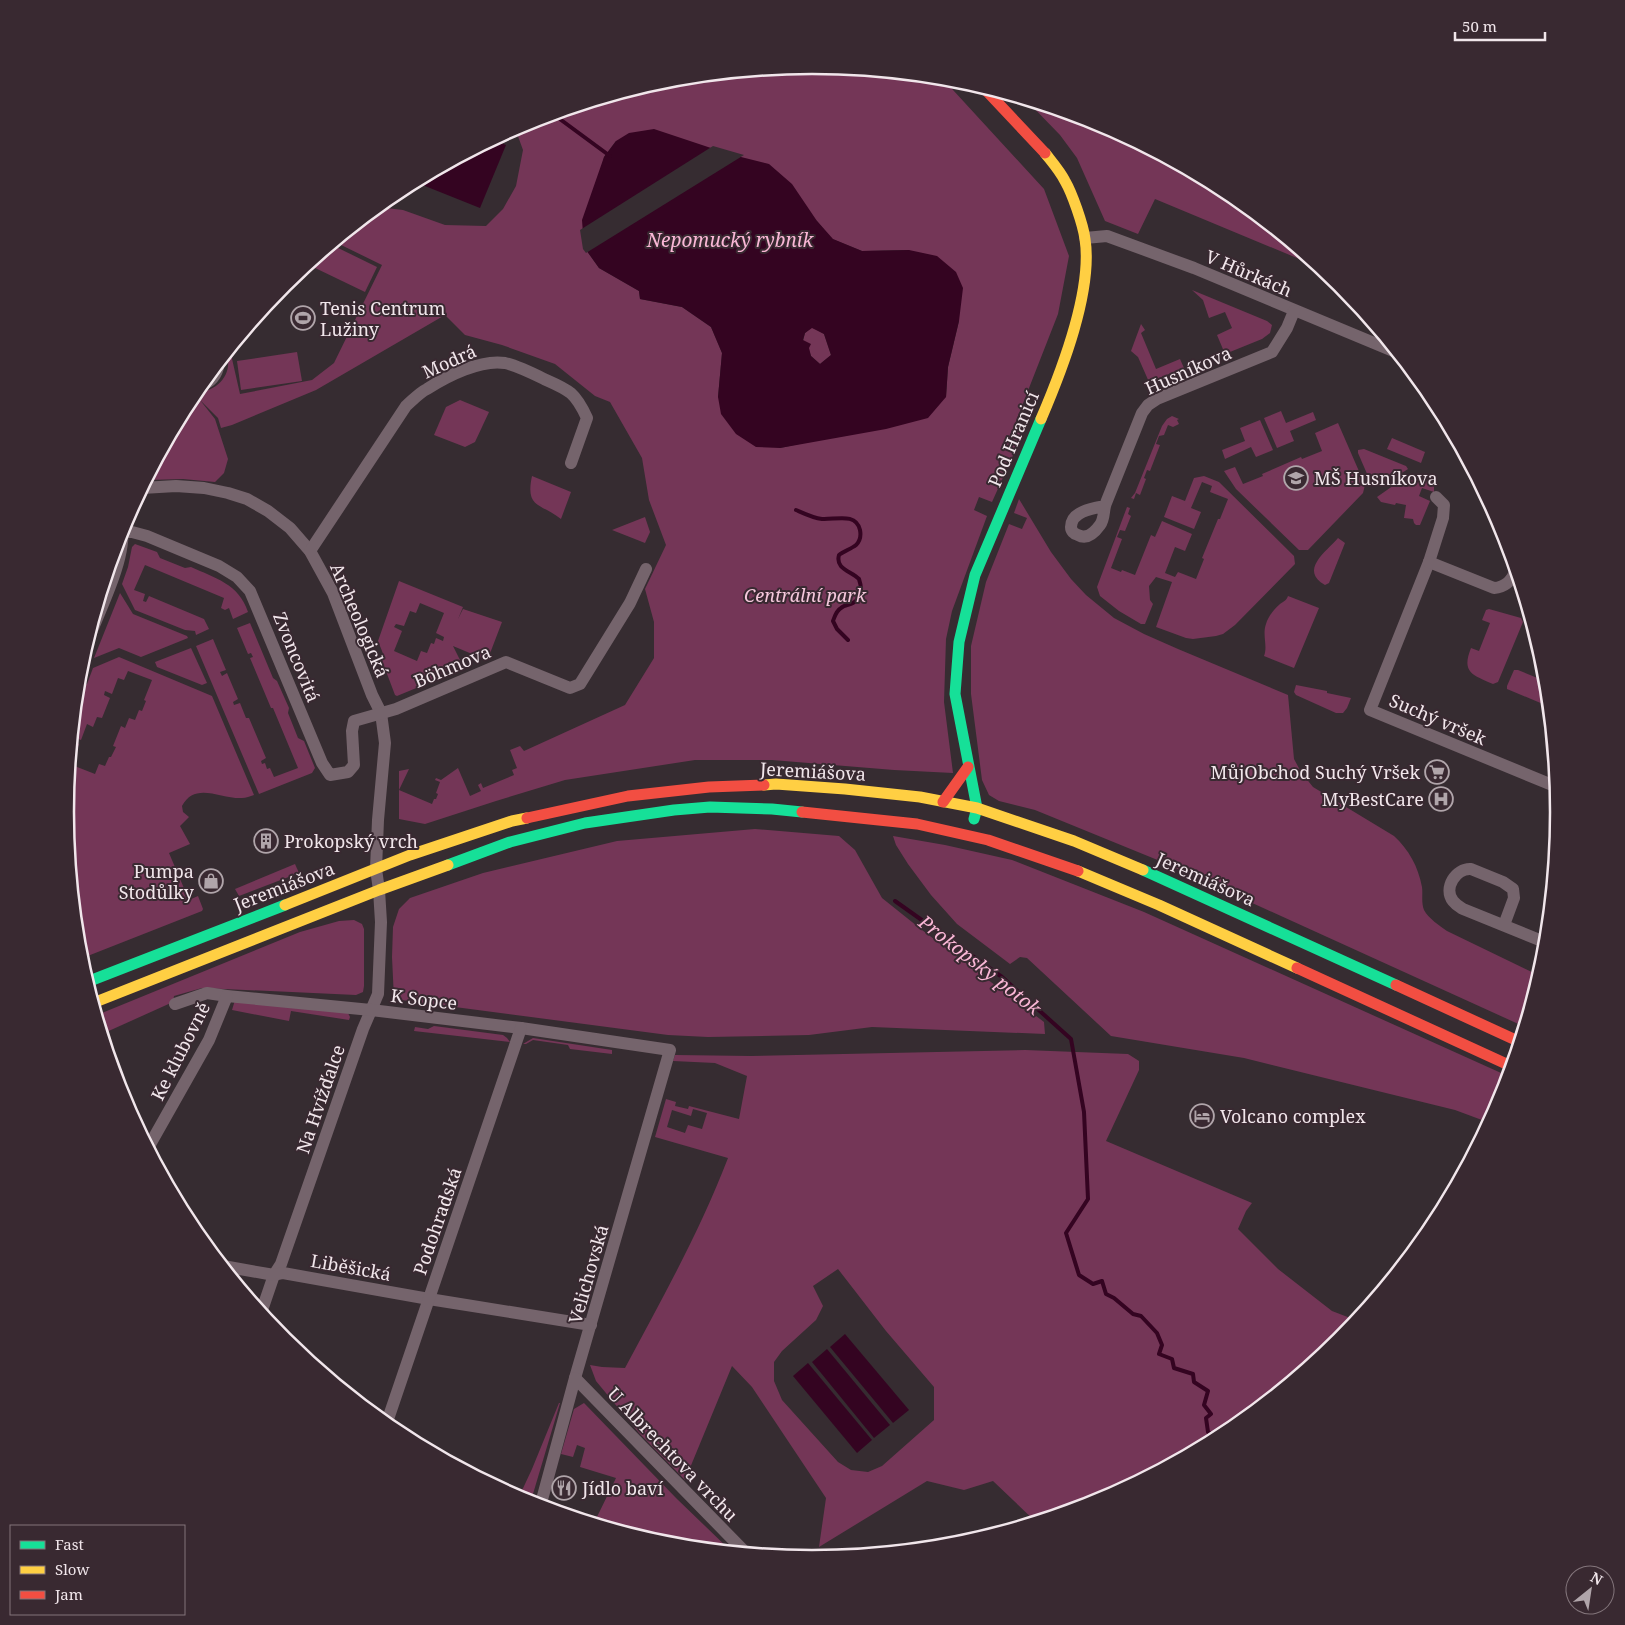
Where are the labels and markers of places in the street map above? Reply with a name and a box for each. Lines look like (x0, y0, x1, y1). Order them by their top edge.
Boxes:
place label: Tenis Centrum Lužiny (320, 296, 445, 341)
sports icon: Tenis Centrum Lužiny (290, 305, 316, 331)
school or university icon: MŠ Husníkova (1283, 465, 1309, 491)
place label: MŠ Husníkova (1314, 466, 1438, 490)
supermarket icon: MůjObchod Suchý Vršek (1424, 759, 1450, 785)
place label: MůjObchod Suchý Vršek (1211, 760, 1420, 784)
hospital icon: MyBestCare (1428, 786, 1454, 812)
place label: MyBestCare (1322, 787, 1424, 811)
building icon: Prokopský vrch (253, 828, 279, 854)
place label: Prokopský vrch (284, 829, 418, 853)
place label: Pumpa Stodůlky (119, 859, 195, 904)
shop icon: Pumpa Stodůlky (198, 868, 224, 894)
hotel icon: Volcano complex (1189, 1103, 1215, 1129)
place label: Volcano complex (1220, 1104, 1366, 1128)
restaurant icon: Jídlo baví (551, 1475, 577, 1501)
place label: Jídlo baví (581, 1476, 663, 1500)

